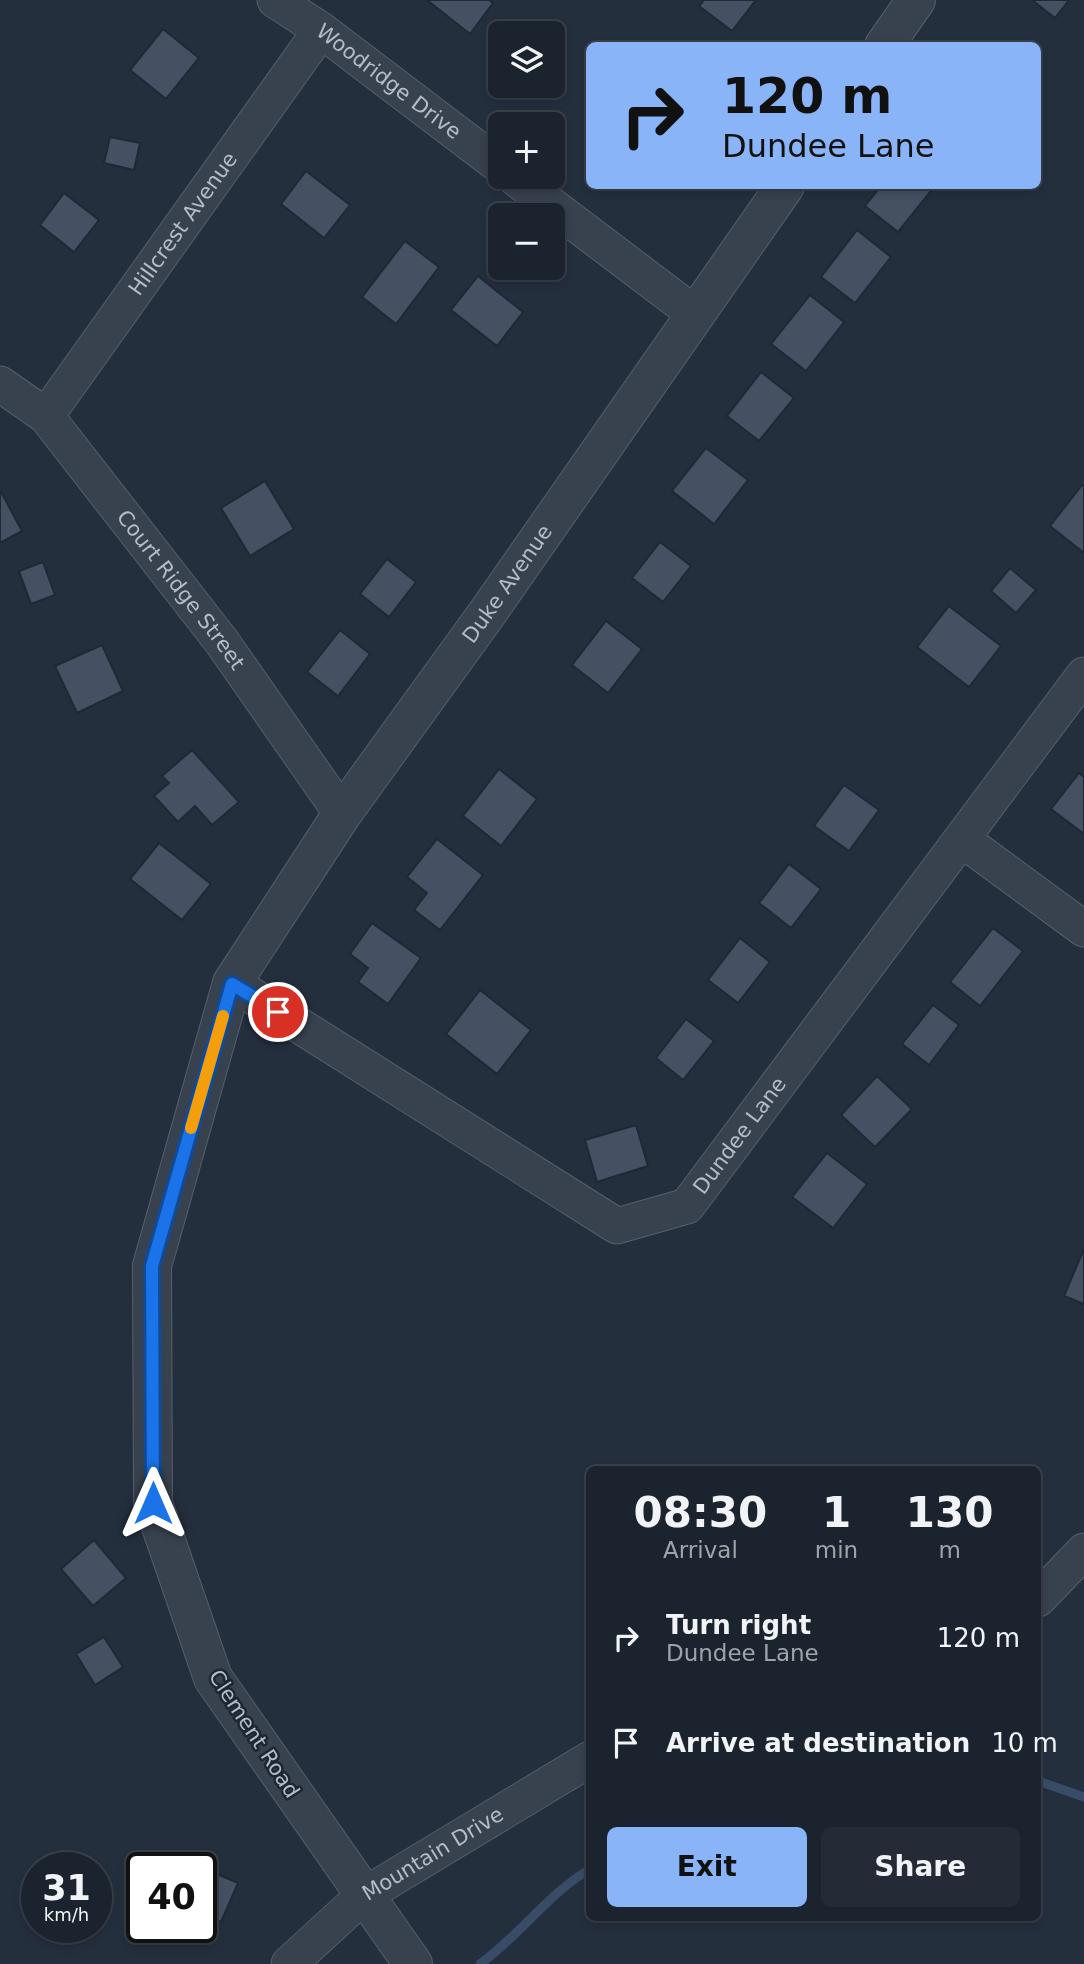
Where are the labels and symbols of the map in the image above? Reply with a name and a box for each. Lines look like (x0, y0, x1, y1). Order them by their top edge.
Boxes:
street label: Woodridge Drive (312, 19, 466, 144)
street label: Hillcrest Avenue (124, 148, 242, 300)
street label: Court Ridge Street (112, 505, 250, 674)
street label: Duke Avenue (458, 520, 557, 648)
pin (248, 982, 308, 1042)
street label: Dundee Lane (688, 1073, 791, 1199)
position arrow (116, 1466, 190, 1540)
street label: Clement Road (204, 1666, 304, 1802)
street label: Mountain Drive (358, 1802, 508, 1906)
speed limit sign: 40 (126, 1852, 217, 1943)

